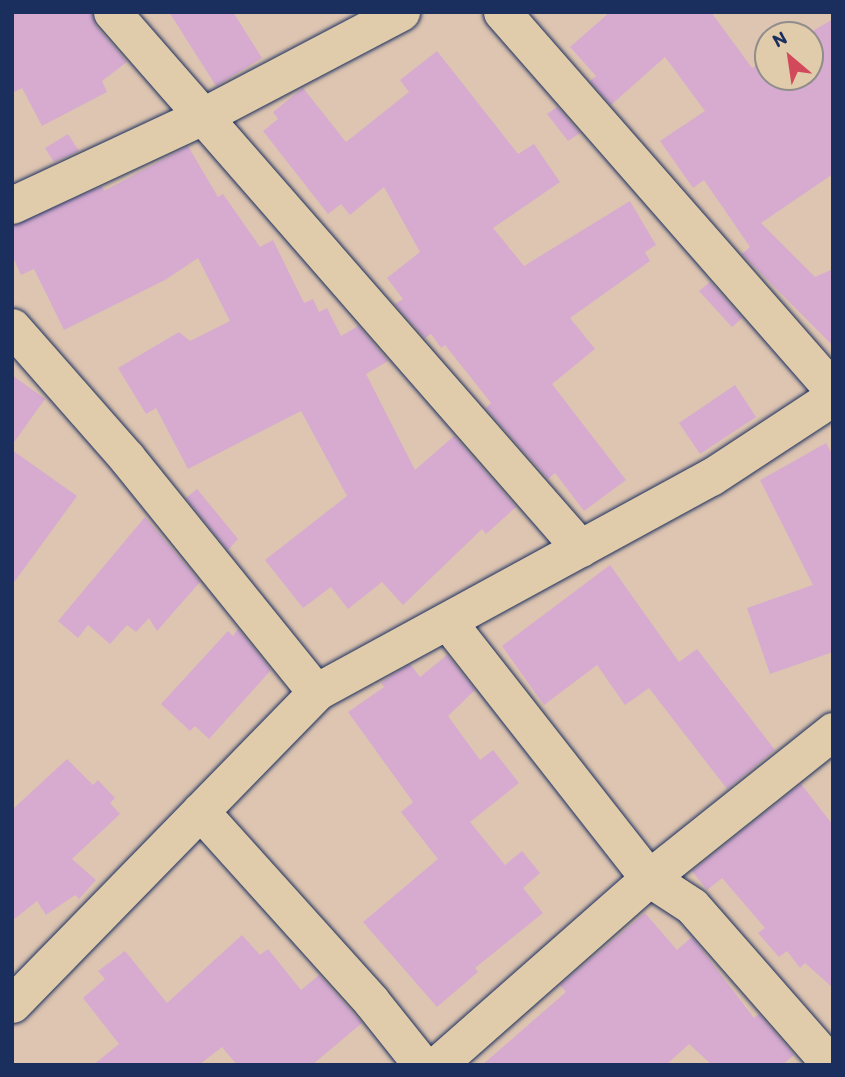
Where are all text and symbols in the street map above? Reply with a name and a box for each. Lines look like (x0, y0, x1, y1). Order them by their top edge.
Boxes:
north arrow (754, 21, 824, 91)
text: N (768, 26, 791, 52)

